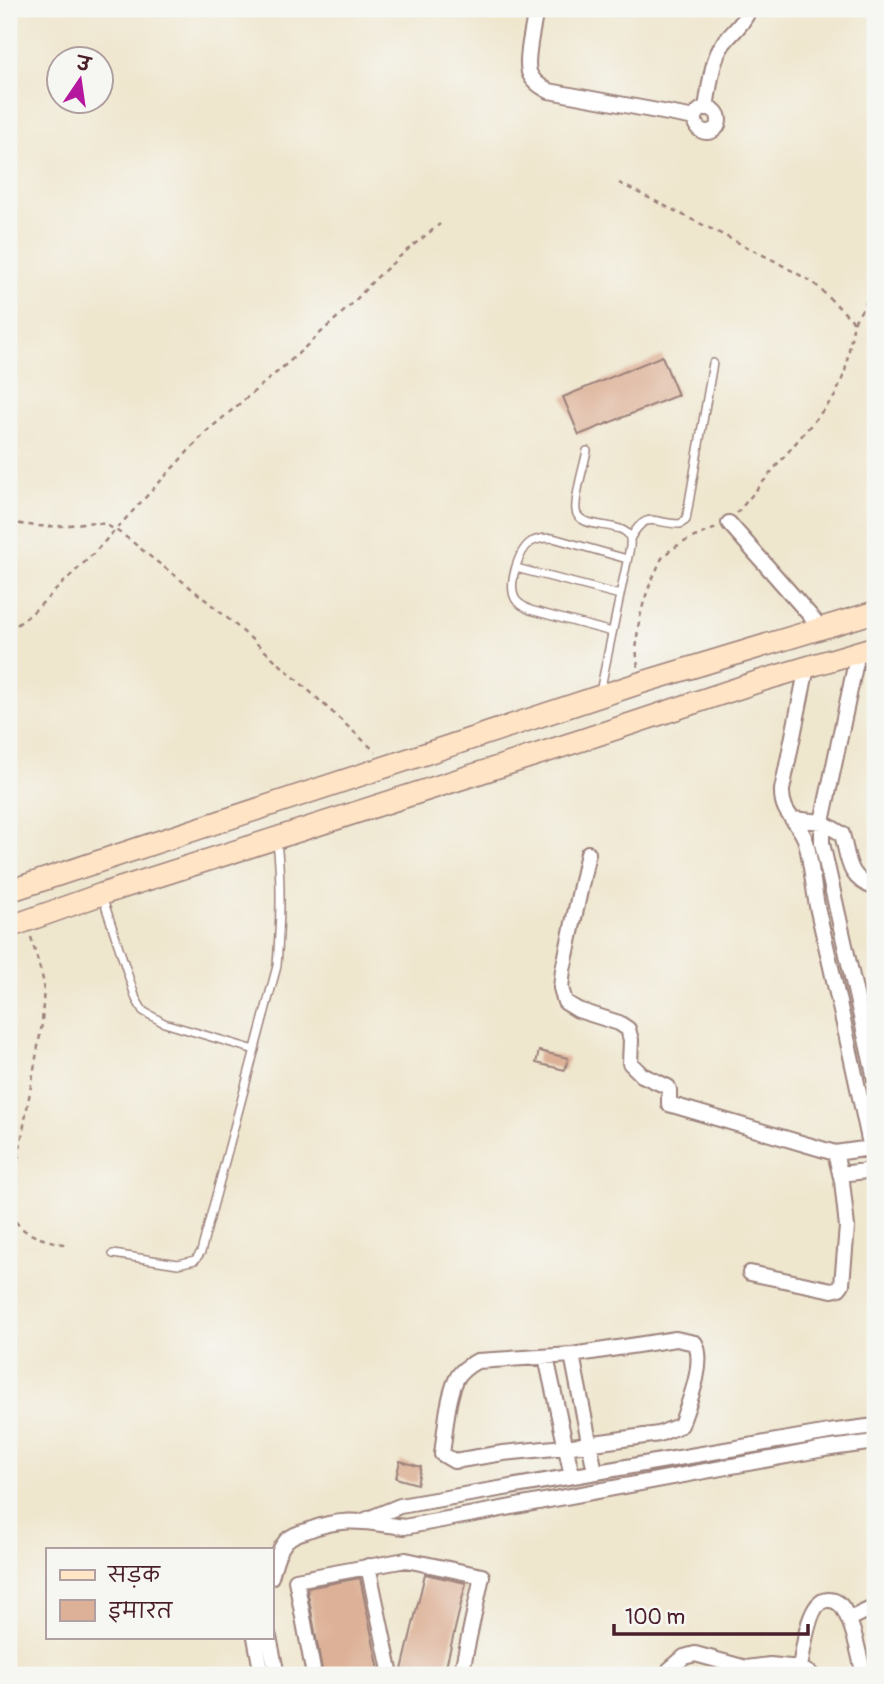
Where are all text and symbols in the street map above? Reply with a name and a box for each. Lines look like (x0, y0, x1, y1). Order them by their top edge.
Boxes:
north arrow (46, 46, 116, 116)
text: उ (73, 51, 95, 78)
legend (46, 1548, 273, 1638)
text: सड़क (107, 1562, 161, 1589)
scale bar (614, 1593, 809, 1637)
text: इमारत (108, 1598, 174, 1625)
text: 100 m (625, 1604, 685, 1631)

